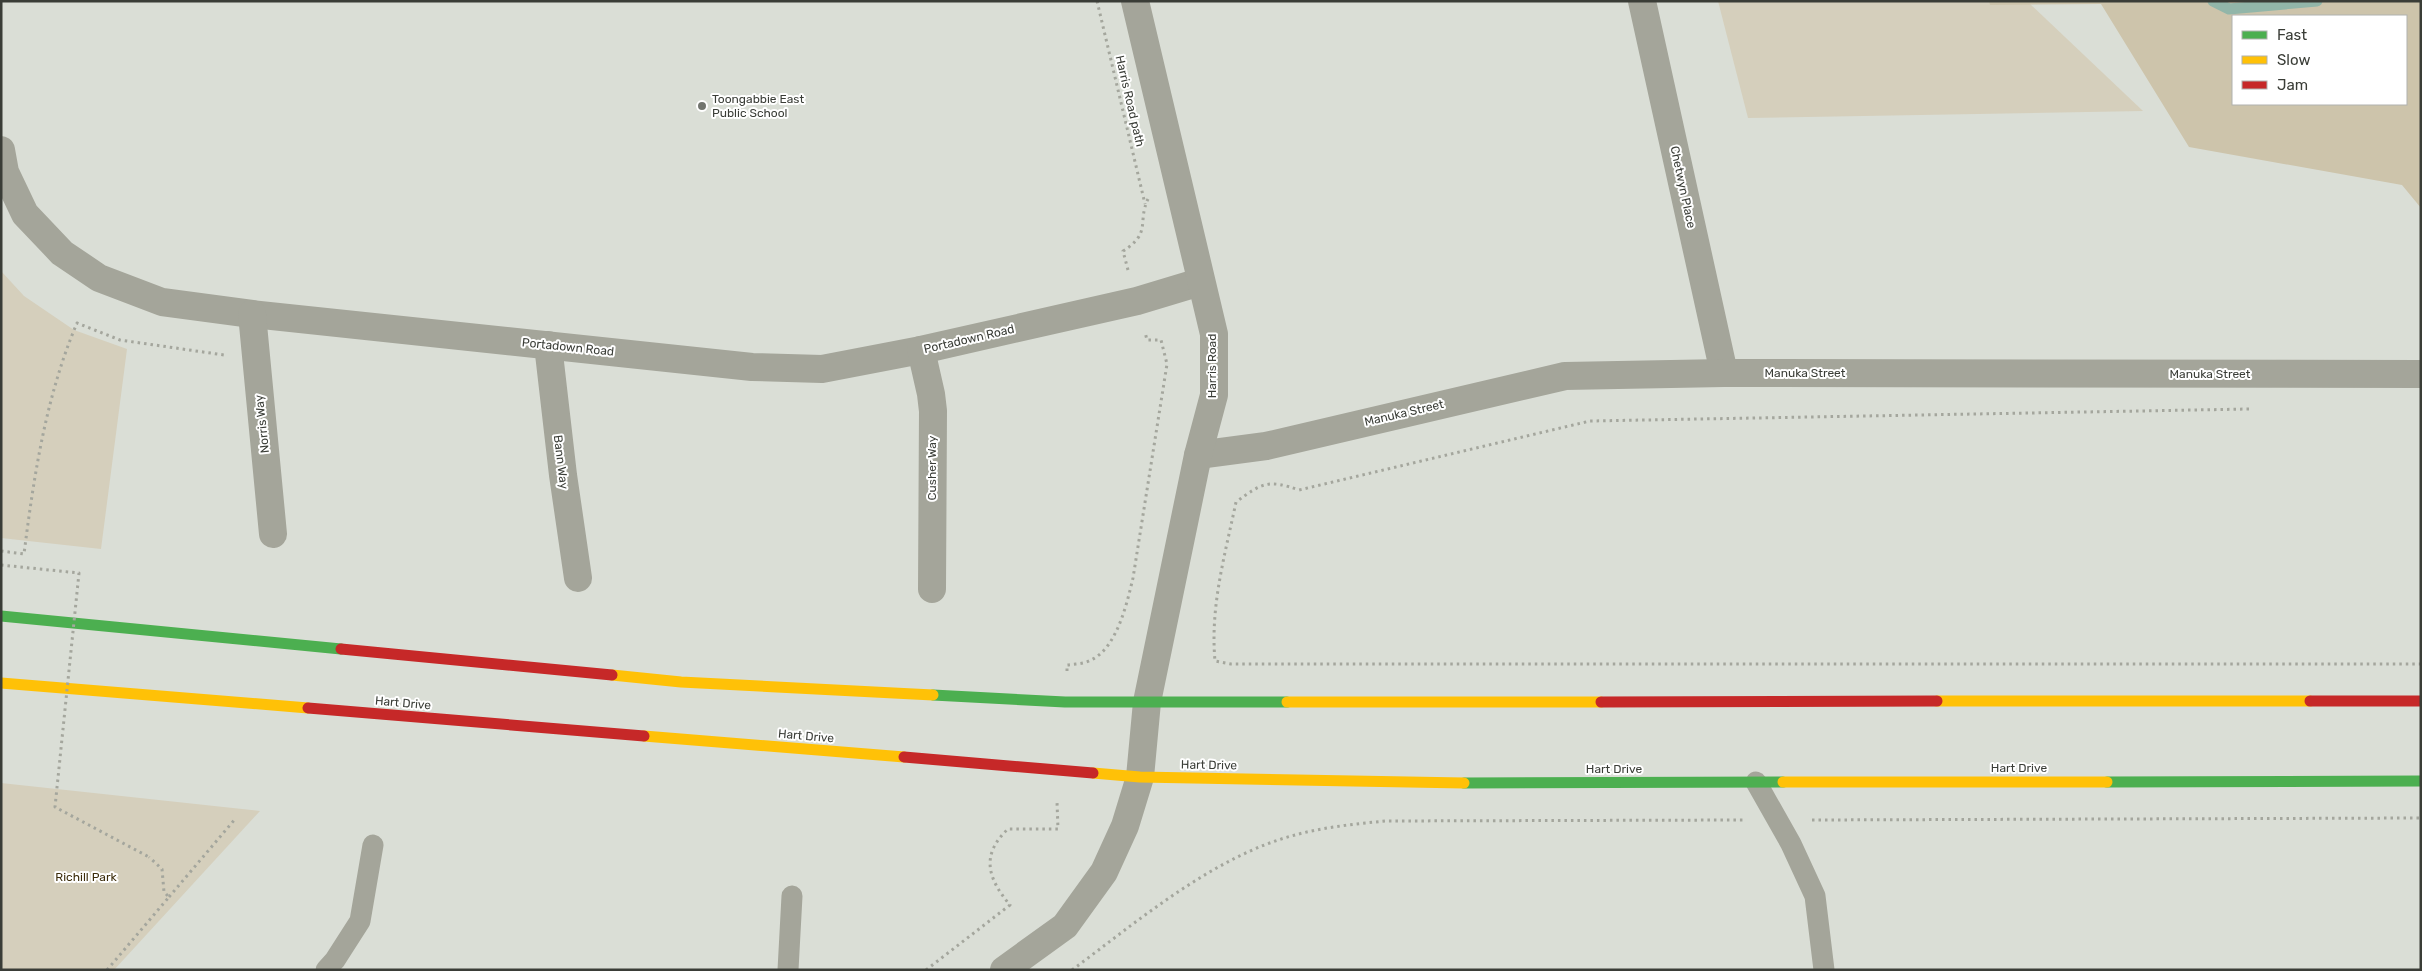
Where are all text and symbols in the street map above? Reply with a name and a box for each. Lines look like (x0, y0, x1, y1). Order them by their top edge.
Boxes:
legend (2232, 15, 2407, 105)
text: Fast (2277, 26, 2307, 44)
text: Slow (2277, 51, 2310, 69)
street label: Harris Road path (1113, 54, 1147, 148)
text: Jam (2277, 76, 2308, 94)
place label: Toongabbie East Public School (712, 92, 804, 120)
marker: Toongabbie East Public School (696, 100, 708, 112)
street label: Chetwyn Place (1667, 145, 1699, 230)
street label: Portadown Road (922, 322, 1016, 356)
street label: Harris Road (1205, 334, 1219, 398)
street label: Portadown Road (521, 335, 615, 359)
street label: Manuka Street (1765, 366, 1846, 380)
street label: Manuka Street (2170, 367, 2251, 381)
street label: Norris Way (252, 394, 272, 454)
street label: Manuka Street (1363, 397, 1445, 429)
street label: Bann Way (551, 434, 571, 490)
street label: Cusher Way (925, 435, 939, 500)
street label: Hart Drive (374, 694, 432, 712)
street label: Hart Drive (777, 727, 835, 745)
street label: Hart Drive (1181, 758, 1238, 772)
street label: Hart Drive (1991, 761, 2047, 775)
street label: Hart Drive (1586, 762, 1642, 776)
park label: Richill Park (55, 870, 117, 884)

